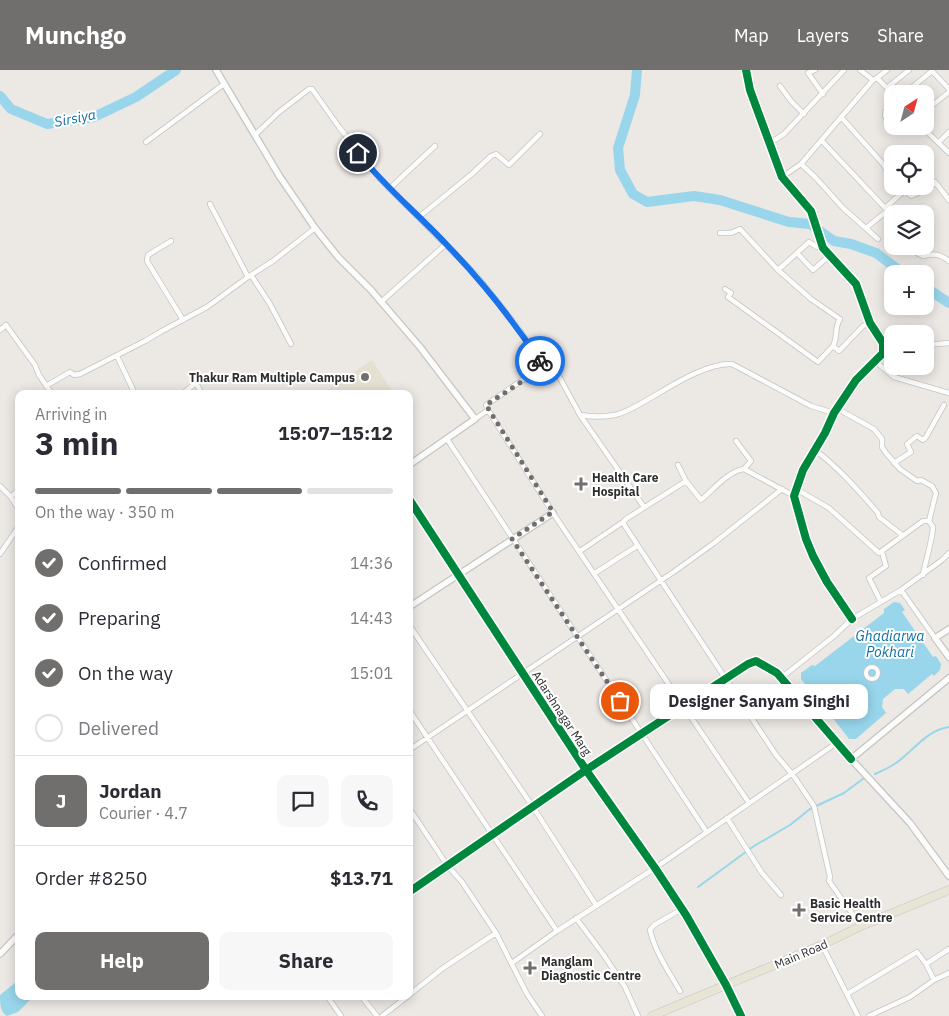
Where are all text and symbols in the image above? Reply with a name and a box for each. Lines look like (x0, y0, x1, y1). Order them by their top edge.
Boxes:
text: Munchgo (25, 19, 127, 51)
text: Map (734, 24, 769, 47)
text: Layers (797, 24, 849, 47)
text: Share (877, 24, 924, 47)
north arrow (884, 85, 934, 135)
map controls (884, 85, 934, 375)
water label: Sirsiya (53, 105, 97, 131)
pin (337, 132, 379, 174)
icon: home (344, 139, 372, 167)
button: locate (884, 145, 934, 195)
button: layers (884, 205, 934, 255)
button: + (884, 265, 934, 315)
button: − (884, 325, 934, 375)
courier (515, 336, 565, 386)
icon: bike (526, 347, 554, 375)
place label: Thakur Ram Multiple Campus (189, 370, 355, 385)
marker: Thakur Ram Multiple Campus (359, 371, 371, 383)
text: Arriving in (35, 404, 107, 424)
text: 15:07–15:12 (278, 421, 393, 445)
text: 3 min (35, 422, 119, 464)
place label: Health Care Hospital (592, 470, 659, 499)
marker: Health Care Hospital (574, 477, 588, 491)
text: On the way · 350 m (35, 502, 174, 522)
icon: check (35, 549, 63, 577)
text: Confirmed (78, 551, 167, 575)
text: 14:36 (350, 553, 393, 573)
icon: check (35, 604, 63, 632)
text: Preparing (78, 606, 160, 630)
text: 14:43 (350, 608, 393, 628)
water label: Ghadiarwa Pokhari (856, 627, 924, 661)
icon: check (35, 659, 63, 687)
text: On the way (78, 661, 173, 685)
text: 15:01 (350, 663, 393, 683)
street label: Adarshnagar Marg (529, 668, 595, 759)
pin (599, 680, 641, 722)
callout: Designer Sanyam Singhi (650, 684, 868, 718)
icon: bag (606, 687, 634, 715)
text: Designer Sanyam Singhi (668, 691, 850, 711)
text: Delivered (78, 716, 159, 740)
button: chat (277, 775, 329, 827)
button: phone (341, 775, 393, 827)
text: Jordan (99, 779, 162, 803)
text: J (56, 789, 66, 813)
text: Courier · 4.7 (99, 803, 188, 823)
text: Order #8250 (35, 866, 147, 890)
text: $13.71 (330, 866, 393, 890)
place label: Basic Health Service Centre (810, 896, 893, 925)
marker: Basic Health Service Centre (792, 903, 806, 917)
button: Help (35, 932, 209, 990)
button: Share (219, 932, 393, 990)
street label: Main Road (772, 936, 830, 972)
place label: Manglam Diagnostic Centre (541, 954, 641, 983)
marker: Manglam Diagnostic Centre (523, 961, 537, 975)

